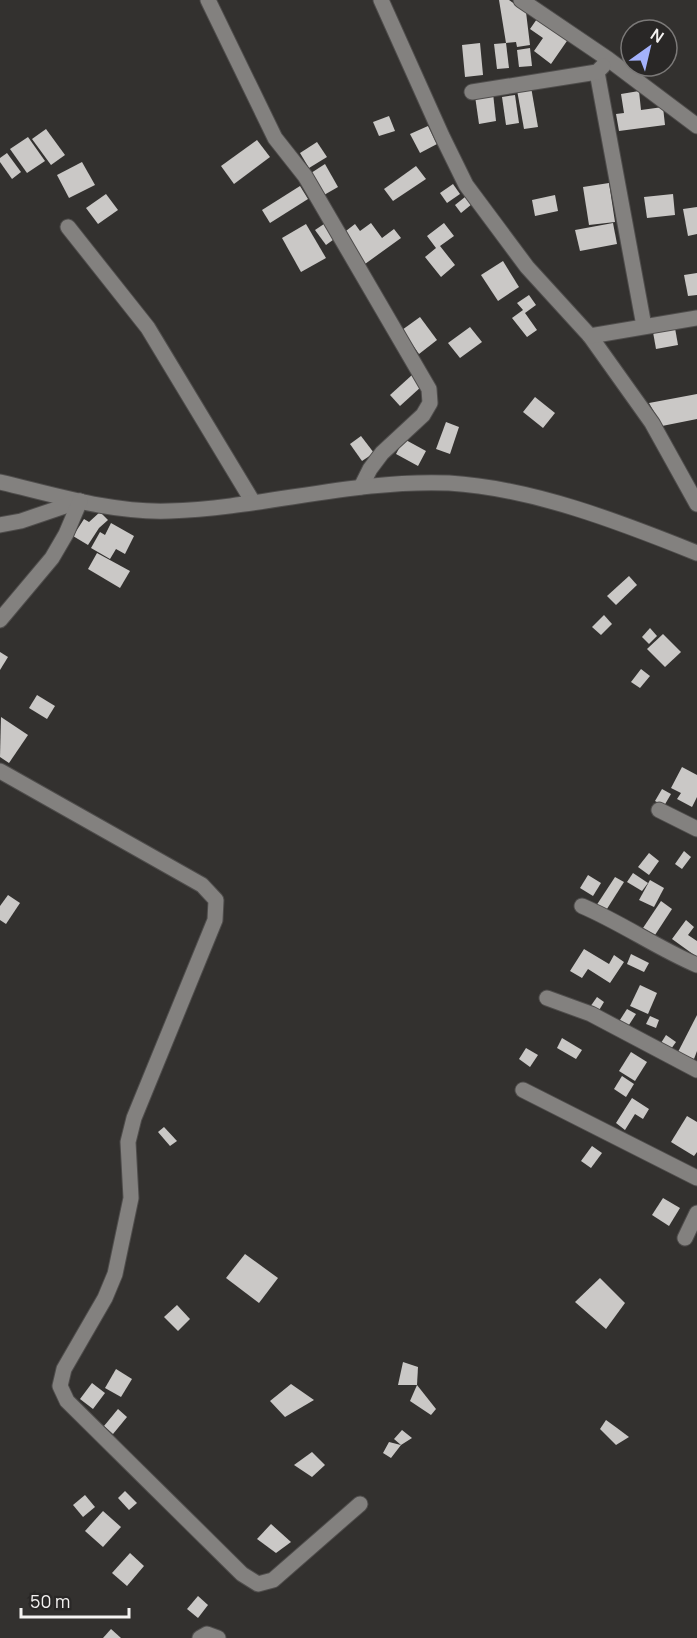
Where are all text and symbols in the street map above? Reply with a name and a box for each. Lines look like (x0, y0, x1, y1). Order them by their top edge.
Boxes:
north arrow (619, 18, 679, 78)
text: N (646, 23, 668, 48)
scale bar (21, 1581, 129, 1619)
text: 50 m (30, 1589, 70, 1613)

